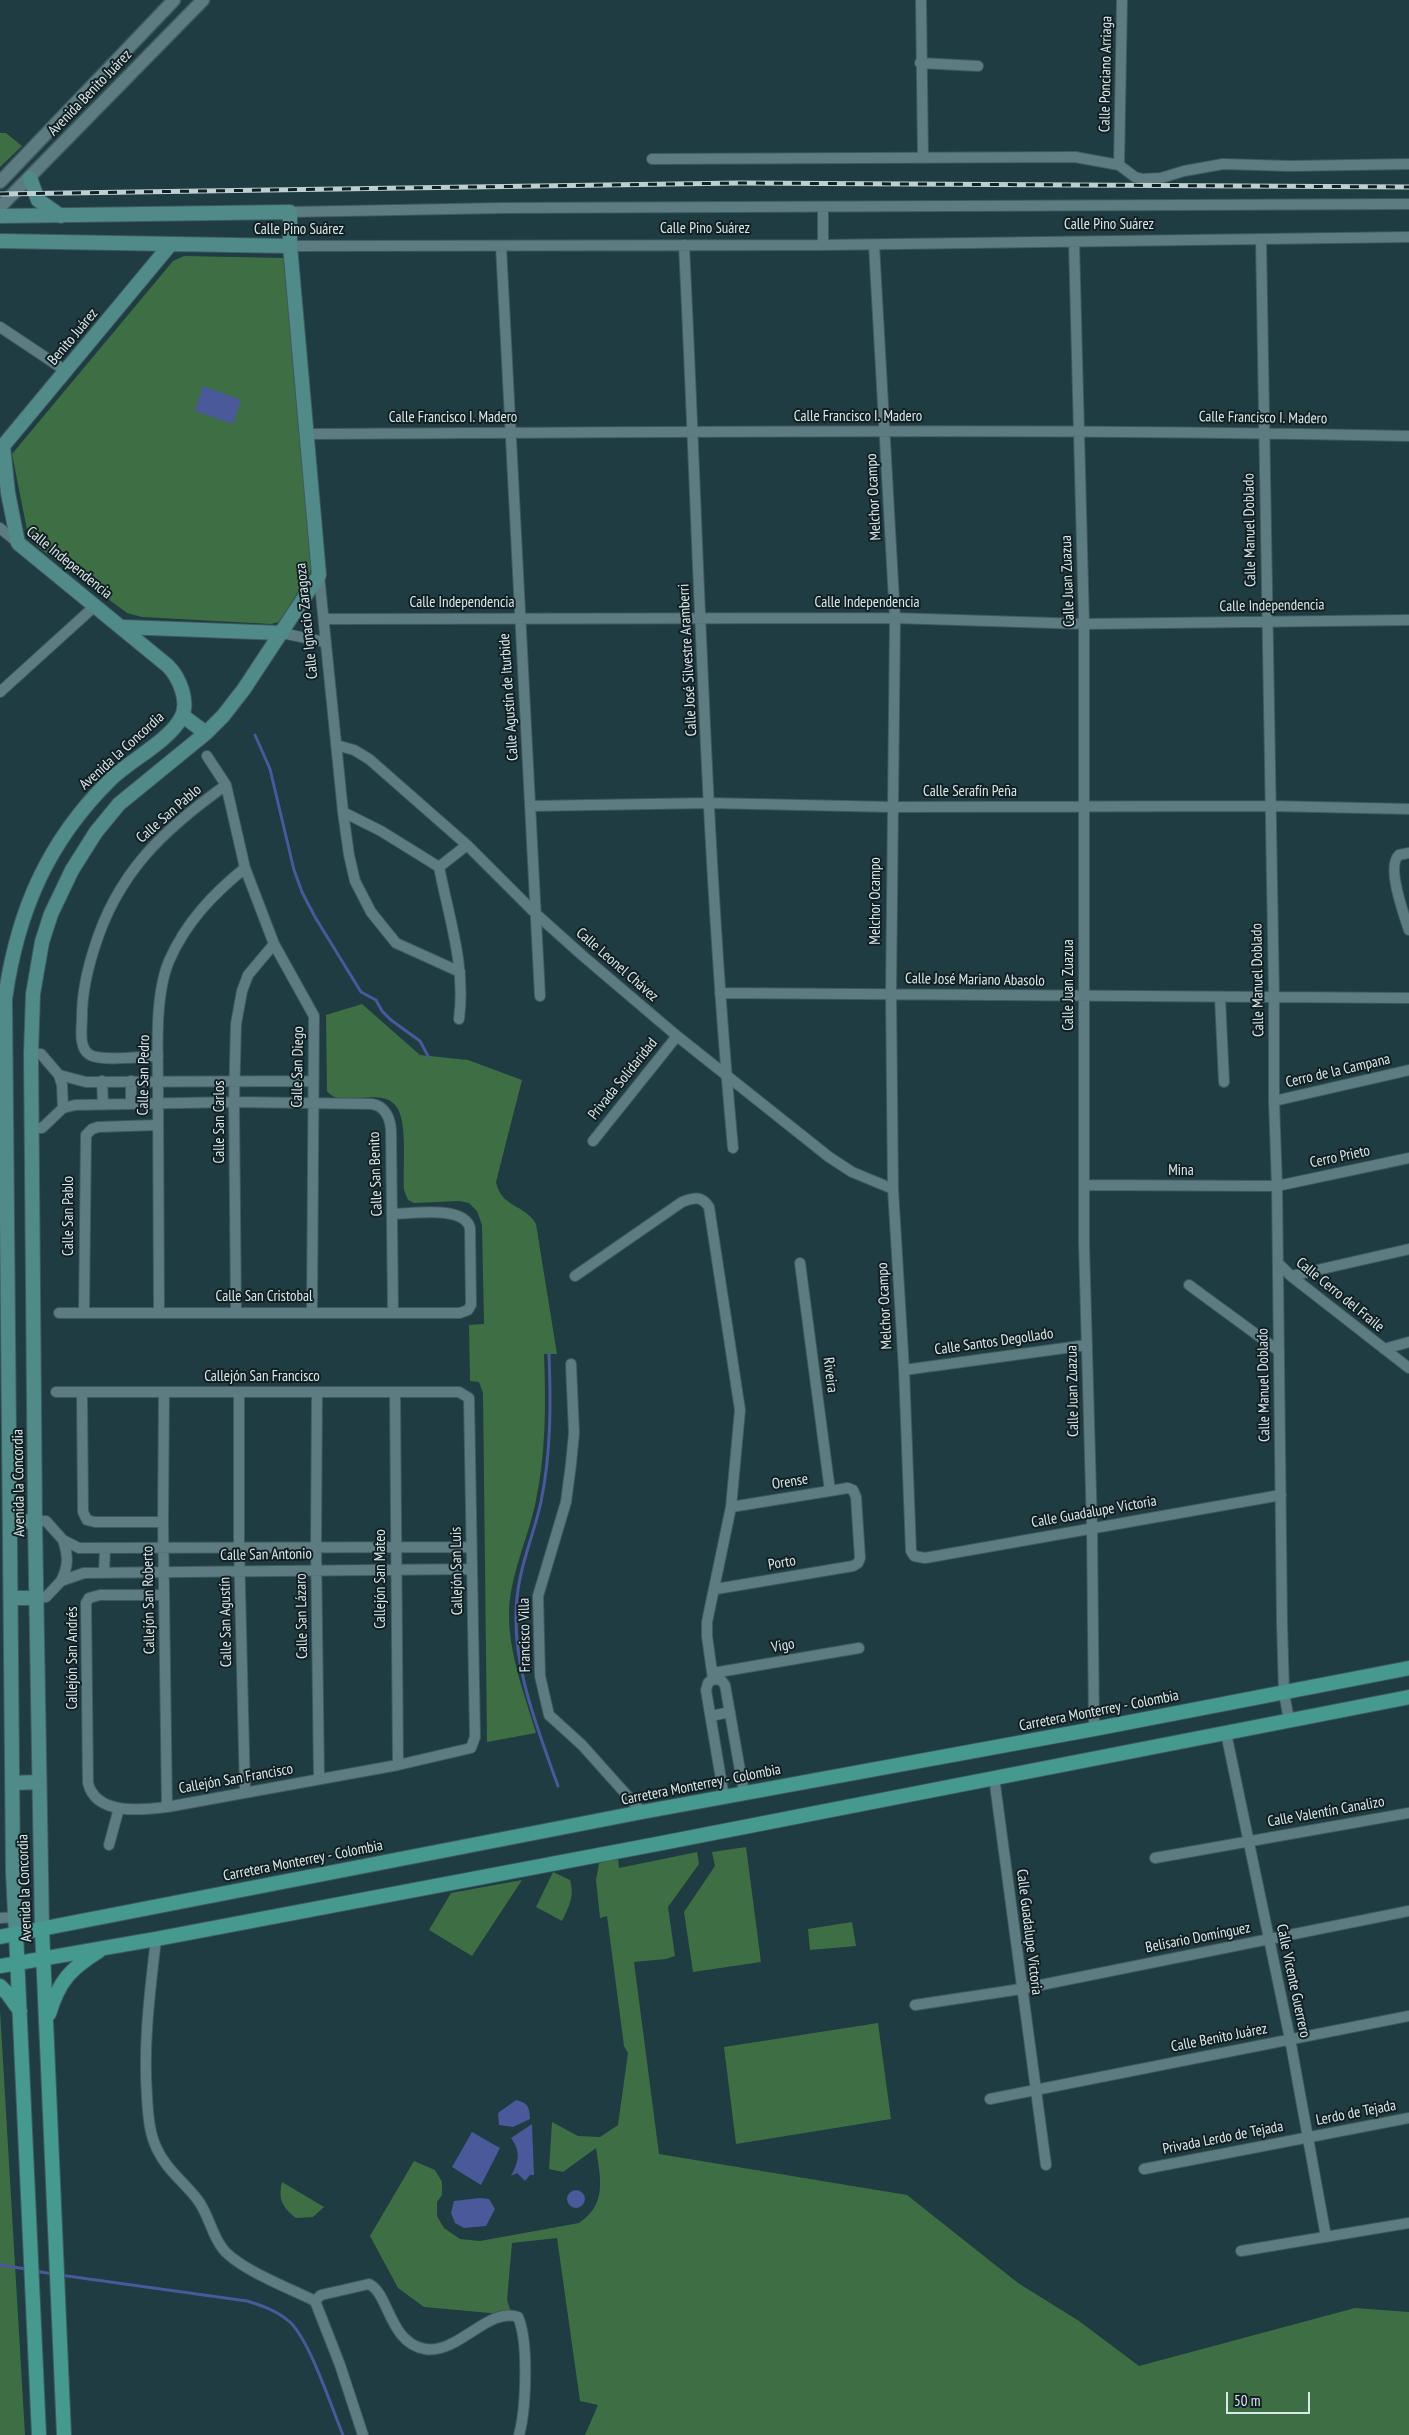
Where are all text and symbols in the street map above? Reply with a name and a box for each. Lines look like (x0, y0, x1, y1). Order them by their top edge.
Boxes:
street label: Calle Ponciano Arriaga (1096, 16, 1116, 132)
street label: Avenida Benito Juárez (44, 46, 136, 140)
street label: Calle Pino Suárez (1064, 216, 1154, 234)
street label: Calle Pino Suárez (660, 220, 750, 238)
street label: Calle Pino Suárez (254, 221, 344, 239)
street label: Benito Juárez (44, 305, 102, 369)
street label: Calle Francisco I. Madero (794, 408, 922, 426)
street label: Calle Francisco I. Madero (1199, 408, 1327, 428)
street label: Calle Francisco I. Madero (389, 409, 517, 427)
street label: Melchor Ocampo (863, 453, 885, 541)
street label: Calle Manuel Doblado (1240, 473, 1260, 587)
street label: Calle Independencia (23, 523, 115, 603)
street label: Calle Juan Zuazua (1057, 535, 1079, 627)
street label: Calle Ignacio Zaragoza (292, 562, 322, 680)
street label: Calle José Silvestre Aramberri (675, 583, 701, 737)
street label: Calle Independencia (410, 594, 514, 612)
street label: Calle Independencia (815, 594, 919, 612)
street label: Calle Independencia (1219, 596, 1325, 616)
street label: Calle Agustín de Iturbide (496, 633, 522, 761)
street label: Avenida la Concordia (76, 708, 168, 794)
street label: Calle San Pablo (133, 781, 205, 847)
street label: Calle Serafín Peña (923, 783, 1017, 801)
street label: Melchor Ocampo (867, 857, 885, 945)
street label: Calle Manuel Doblado (1248, 923, 1268, 1037)
street label: Calle Leonel Chávez (572, 924, 662, 1006)
street label: Calle Juan Zuazua (1060, 939, 1078, 1031)
street label: Calle José Mariano Abasolo (905, 970, 1045, 990)
street label: Calle San Diego (288, 1026, 308, 1108)
street label: Calle San Pedro (134, 1034, 154, 1116)
street label: Privada Solidaridad (585, 1035, 661, 1123)
street label: Cerro de la Campana (1284, 1050, 1392, 1092)
street label: Calle San Carlos (211, 1080, 229, 1164)
street label: Calle San Benito (366, 1131, 386, 1217)
street label: Cerro Prieto (1308, 1142, 1372, 1172)
street label: Mina (1168, 1162, 1194, 1180)
street label: Calle San Pablo (60, 1176, 78, 1256)
street label: Calle Cerro del Fraile (1292, 1254, 1388, 1336)
street label: Melchor Ocampo (874, 1262, 896, 1350)
street label: Calle San Cristobal (216, 1288, 312, 1306)
street label: Calle Santos Degollado (934, 1325, 1054, 1359)
street label: Calle Manuel Doblado (1254, 1328, 1274, 1442)
street label: Calle Juan Zuazua (1063, 1345, 1083, 1437)
street label: Riveira (819, 1356, 841, 1394)
street label: Callejón San Francisco (204, 1368, 320, 1386)
street label: Avenida la Concordia (9, 1429, 29, 1537)
street label: Orense (771, 1470, 809, 1494)
street label: Calle Guadalupe Victoria (1030, 1492, 1158, 1532)
street label: Callejón San Luis (447, 1527, 467, 1615)
street label: Callejón San Mateo (372, 1529, 390, 1629)
street label: Calle San Antonio (220, 1545, 312, 1565)
street label: Callejón San Roberto (139, 1546, 159, 1654)
street label: Porto (767, 1552, 797, 1574)
street label: Calle San Lázaro (292, 1573, 312, 1659)
street label: Calle San Agustín (216, 1577, 236, 1667)
street label: Francisco Villa (515, 1598, 535, 1672)
street label: Callejón San Andrés (64, 1606, 82, 1710)
street label: Vigo (770, 1635, 796, 1657)
street label: Carretera Monterrey - Colombia (1018, 1687, 1180, 1735)
street label: Callejón San Francisco (177, 1760, 295, 1798)
street label: Carretera Monterrey - Colombia (620, 1761, 782, 1809)
street label: Calle Valentín Canalizo (1266, 1793, 1386, 1831)
street label: Avenida la Concordia (14, 1834, 36, 1942)
street label: Carretera Monterrey - Colombia (222, 1837, 384, 1885)
street label: Calle Guadalupe Victoria (1012, 1868, 1046, 1996)
street label: Belisario Domínguez (1144, 1919, 1252, 1957)
street label: Calle Vicente Guerrero (1272, 1923, 1314, 2039)
street label: Calle Benito Juárez (1169, 2020, 1269, 2056)
street label: Lerdo de Tejada (1315, 2096, 1397, 2130)
street label: Privada Lerdo de Tejada (1161, 2118, 1285, 2158)
scale bar (1229, 2382, 1313, 2414)
text: 50 m (1234, 2391, 1260, 2410)

